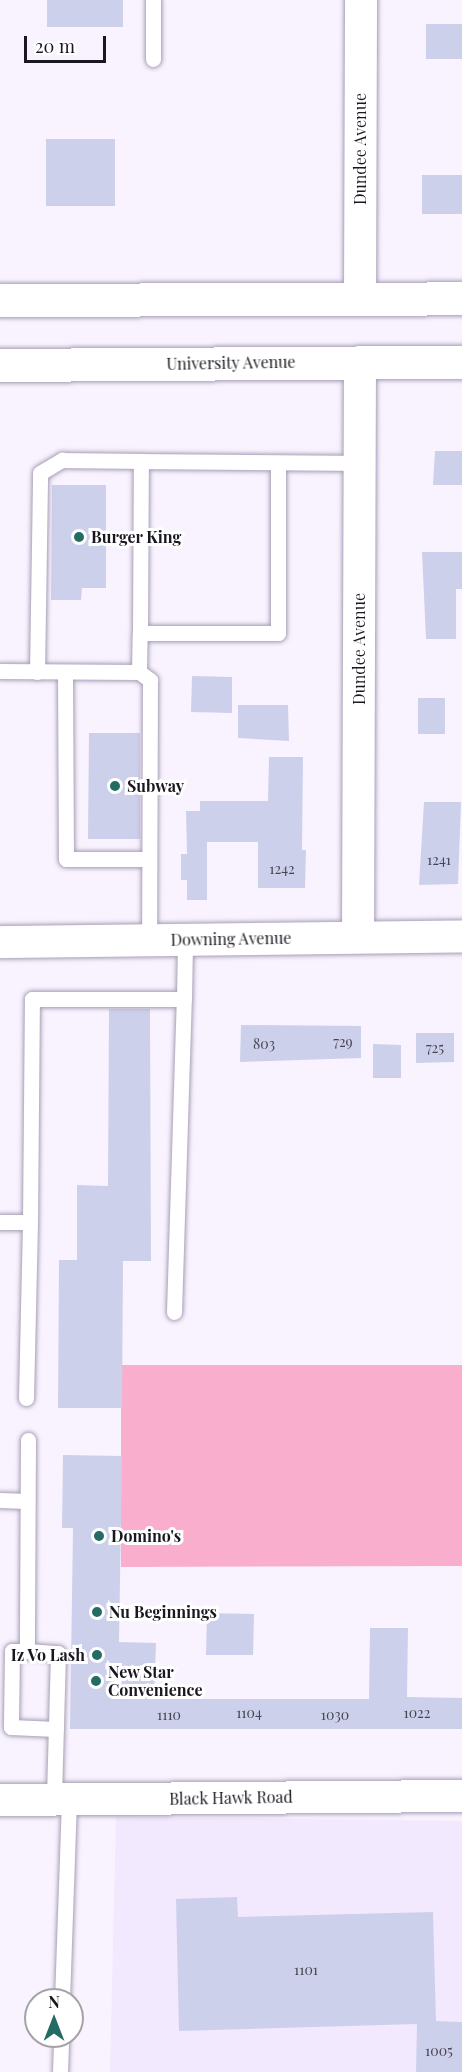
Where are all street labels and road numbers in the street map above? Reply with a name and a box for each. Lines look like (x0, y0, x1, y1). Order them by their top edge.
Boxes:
street label: Dundee Avenue (350, 93, 370, 205)
street label: University Avenue (166, 352, 296, 374)
street label: Dundee Avenue (349, 593, 369, 705)
street label: Downing Avenue (170, 928, 292, 950)
street label: Black Hawk Road (169, 1787, 293, 1809)

